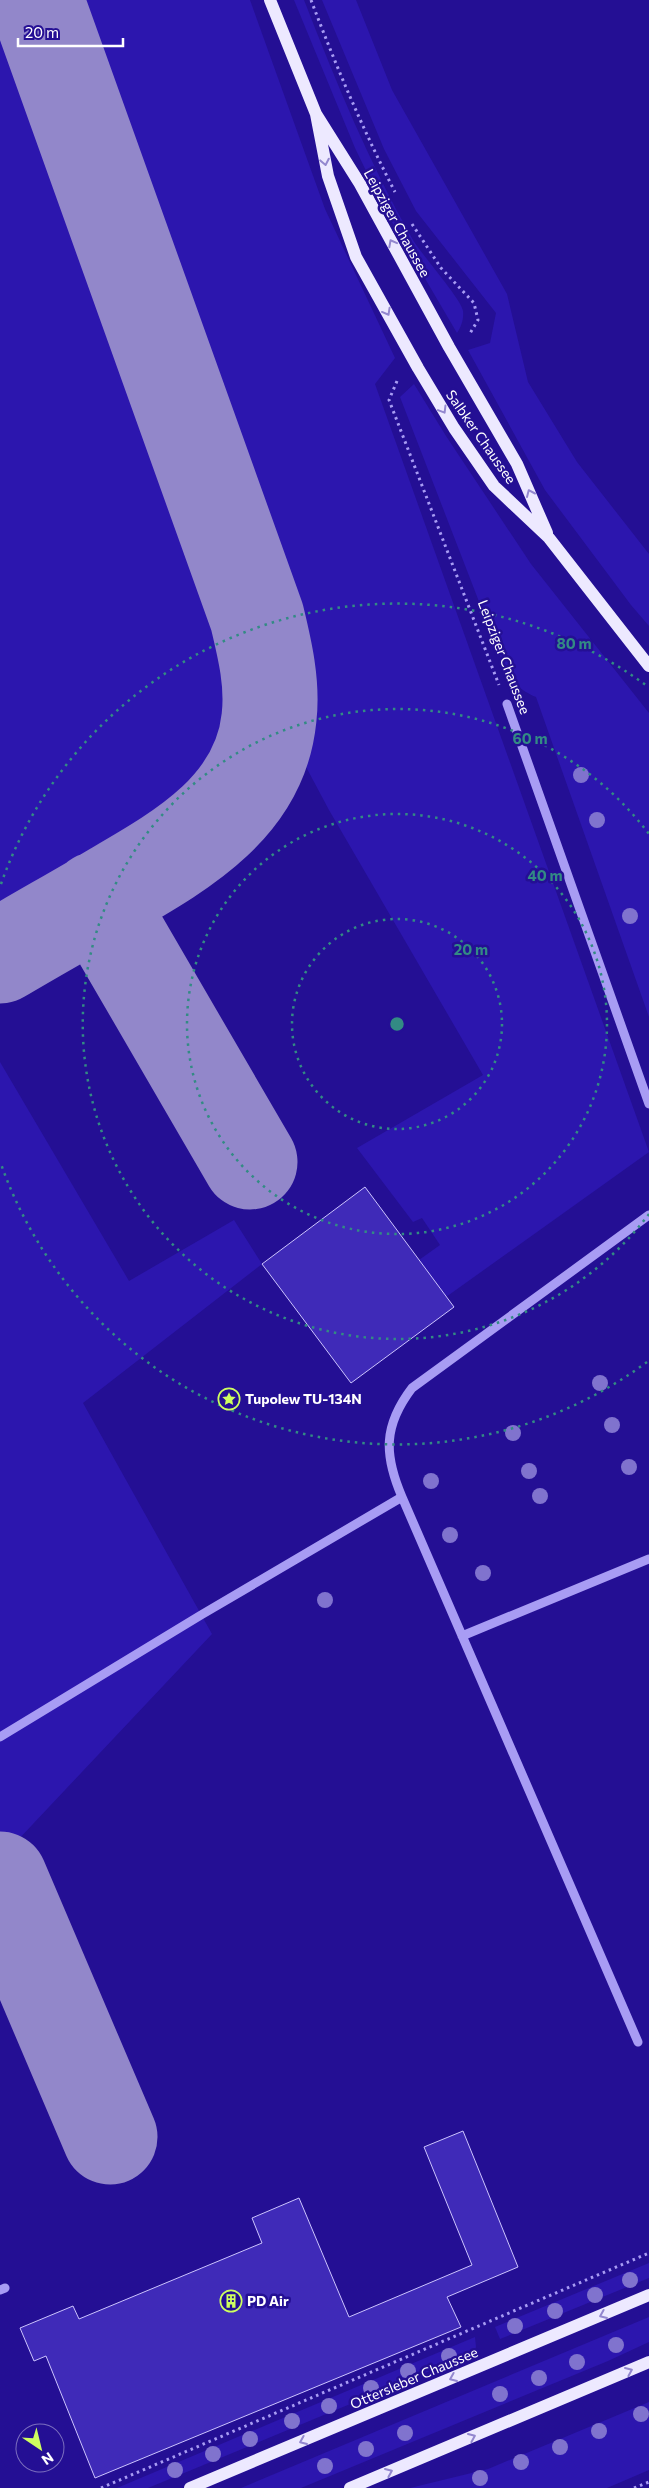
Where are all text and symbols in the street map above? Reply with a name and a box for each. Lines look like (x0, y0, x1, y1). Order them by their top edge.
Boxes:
scale bar (18, 15, 122, 47)
text: 20 m (25, 23, 59, 41)
one-way arrow (320, 158, 330, 167)
street label: Leipziger Chaussee (361, 166, 434, 280)
one-way arrow (388, 240, 398, 249)
one-way arrow (380, 306, 390, 315)
street label: Salbker Chaussee (443, 387, 520, 487)
one-way arrow (437, 404, 446, 413)
one-way arrow (525, 489, 536, 498)
street label: Leipziger Chaussee (475, 597, 534, 716)
text: 80 m (556, 634, 592, 652)
text: 60 m (512, 729, 548, 747)
text: 40 m (527, 866, 563, 884)
text: 20 m (454, 940, 488, 958)
centre of rings (388, 1015, 406, 1033)
place icon: Tupolew TU-134N (217, 1387, 241, 1411)
place label: Tupolew TU-134N (245, 1390, 362, 1407)
building icon: PD Air (219, 2289, 243, 2313)
place label: PD Air (247, 2292, 289, 2309)
one-way arrow (599, 2309, 608, 2319)
street label: Ottersleber Chaussee (347, 2343, 480, 2412)
one-way arrow (624, 2367, 633, 2377)
one-way arrow (449, 2371, 458, 2382)
north arrow (15, 2423, 65, 2473)
one-way arrow (467, 2432, 476, 2443)
one-way arrow (299, 2434, 308, 2445)
text: N (39, 2449, 57, 2469)
one-way arrow (384, 2467, 393, 2478)

